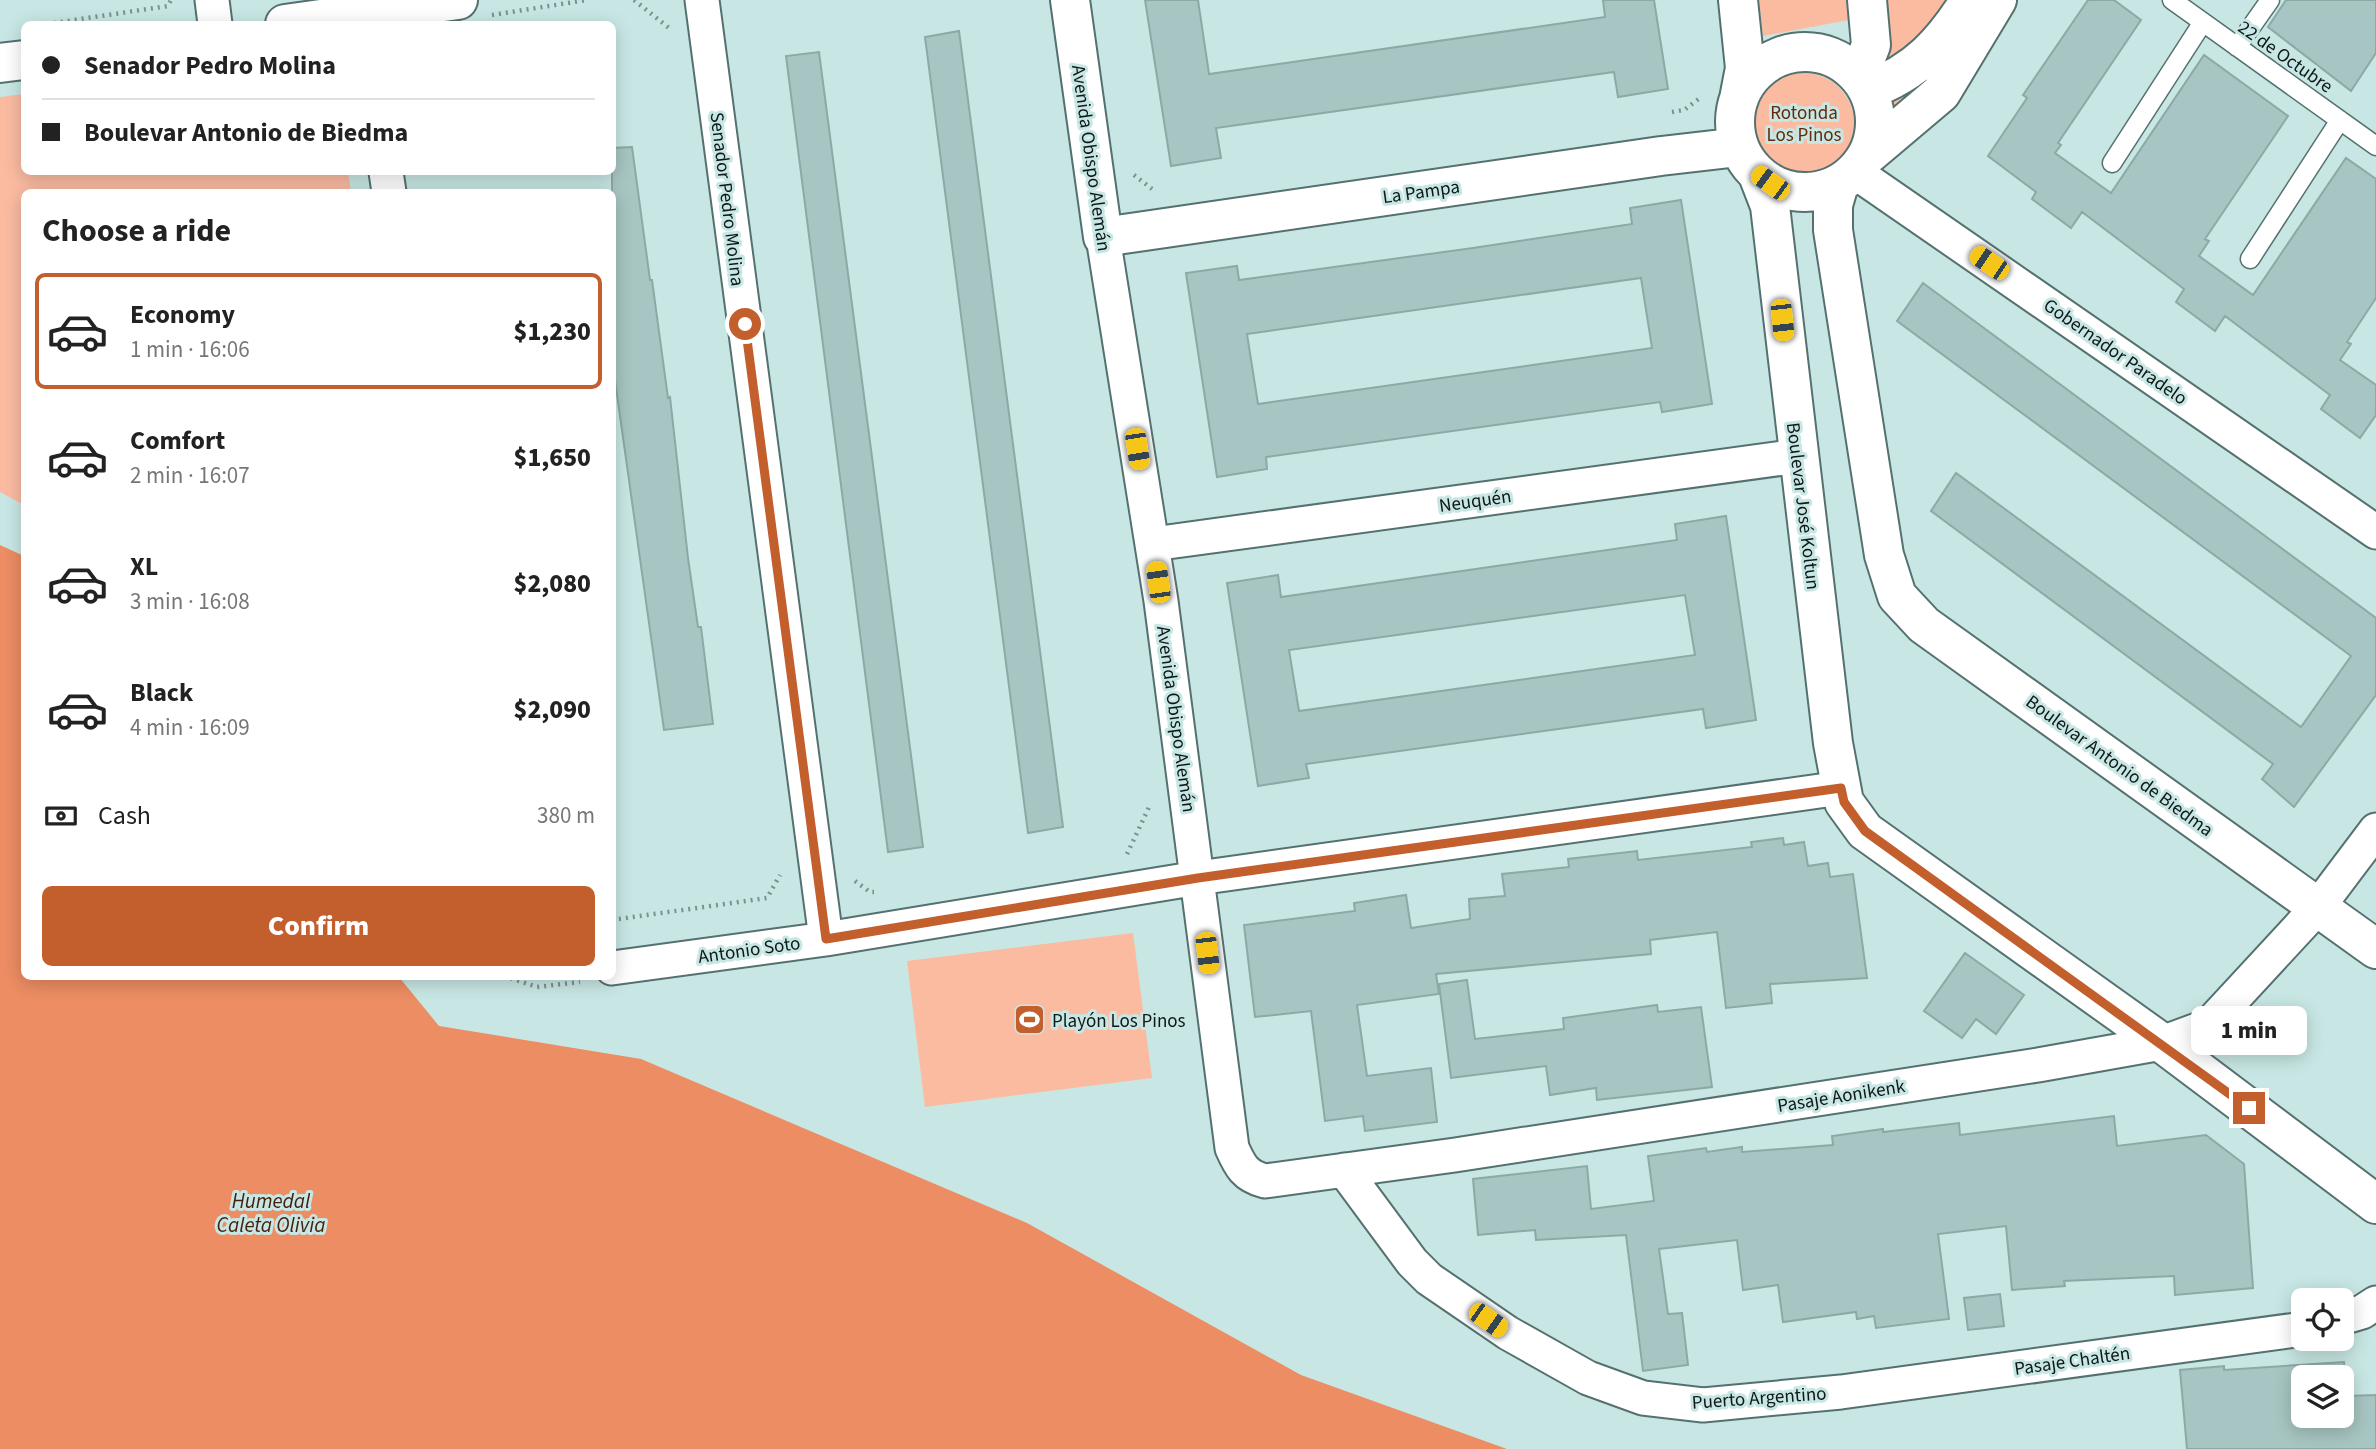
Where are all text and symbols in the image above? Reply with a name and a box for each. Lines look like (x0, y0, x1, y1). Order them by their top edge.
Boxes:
street label: 22 de Octubre (2232, 14, 2338, 100)
text: Senador Pedro Molina (84, 47, 336, 84)
street label: Avenida Obispo Alemán (1064, 63, 1117, 253)
park label: Rotonda Los Pinos (1766, 100, 1842, 149)
street label: Senador Pedro Molina (702, 111, 751, 288)
text: Boulevar Antonio de Biedma (84, 114, 408, 151)
car (1747, 162, 1794, 204)
street label: La Pampa (1381, 174, 1462, 211)
text: Choose a ride (42, 208, 231, 254)
car (1966, 243, 2013, 283)
street label: Gobernador Paradelo (2038, 292, 2193, 412)
text: Economy (130, 296, 235, 333)
car (1770, 298, 1795, 342)
icon: car (46, 300, 109, 363)
route start (729, 308, 761, 340)
text: $1,230 (514, 313, 591, 350)
text: 1 min · 16:06 (130, 333, 250, 366)
street label: Boulevar José Koltun (1779, 421, 1826, 591)
text: Comfort (130, 422, 225, 459)
icon: car (46, 426, 109, 489)
car (1124, 427, 1151, 471)
text: $1,650 (514, 439, 591, 476)
text: 2 min · 16:07 (130, 459, 250, 492)
street label: Neuquén (1437, 483, 1513, 520)
text: XL (130, 548, 158, 585)
icon: car (46, 552, 109, 615)
car (1145, 560, 1172, 604)
text: $2,080 (514, 565, 591, 602)
text: 3 min · 16:08 (130, 585, 250, 618)
street label: Avenida Obispo Alemán (1149, 624, 1202, 814)
text: Black (130, 674, 193, 711)
icon: car (46, 678, 109, 741)
street label: Boulevar Antonio de Biedma (2020, 689, 2218, 844)
text: $2,090 (514, 691, 591, 728)
text: 4 min · 16:09 (130, 711, 250, 744)
icon: cash (42, 797, 80, 835)
text: Cash (98, 797, 151, 834)
text: 380 m (537, 799, 595, 832)
button: Confirm (42, 886, 595, 966)
street label: Antonio Soto (696, 930, 802, 971)
car (1195, 931, 1220, 975)
sports icon: Playón Los Pinos (1012, 1003, 1046, 1037)
callout: 1 min (2191, 1006, 2307, 1056)
place label: Playón Los Pinos (1052, 1008, 1186, 1035)
text: 1 min (2221, 1014, 2277, 1047)
street label: Pasaje Aonikenk (1775, 1073, 1908, 1120)
route end (2233, 1092, 2265, 1124)
water label: Humedal Caleta Olivia (217, 1186, 325, 1240)
map controls (2291, 1288, 2354, 1428)
button: locate (2291, 1288, 2354, 1351)
car (1465, 1299, 1512, 1341)
street label: Pasaje Chaltén (2013, 1340, 2132, 1383)
button: layers (2291, 1365, 2354, 1428)
street label: Puerto Argentino (1691, 1380, 1827, 1417)

